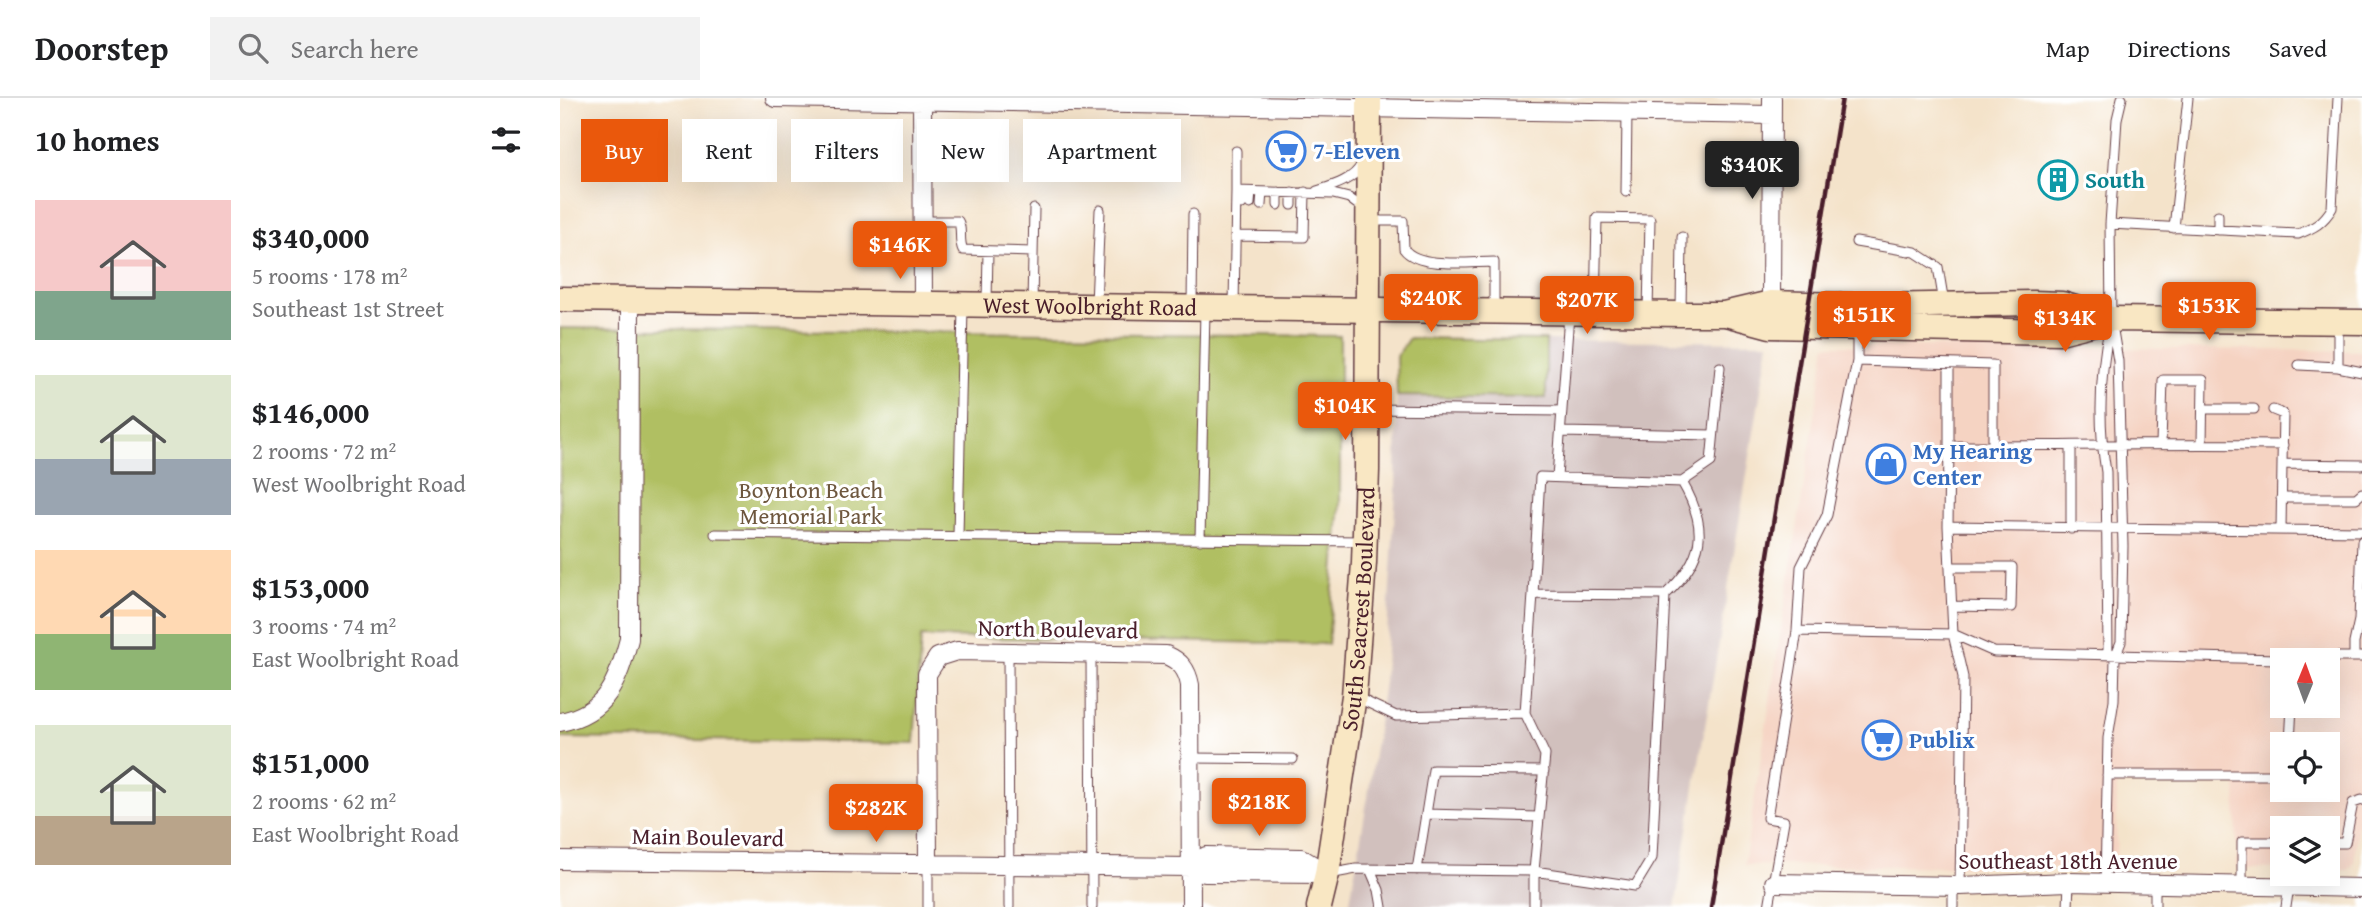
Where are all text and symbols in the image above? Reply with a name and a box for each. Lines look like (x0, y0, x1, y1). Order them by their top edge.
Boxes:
search box (210, 17, 700, 80)
text: Doorstep (35, 24, 168, 72)
icon: search (234, 29, 272, 67)
text: Search here (290, 29, 419, 68)
text: Map (2046, 31, 2090, 66)
text: Directions (2128, 31, 2231, 66)
text: Saved (2269, 31, 2327, 66)
text: 10 homes (35, 118, 160, 162)
chip: Buy (581, 119, 668, 182)
chip: Rent (682, 119, 777, 182)
chip: Filters (791, 119, 903, 182)
chip: New (917, 119, 1009, 182)
chip: Apartment (1023, 119, 1181, 182)
icon: filters (487, 121, 525, 159)
supermarket icon: 7-Eleven (1265, 130, 1307, 172)
place label: 7-Eleven (1313, 134, 1401, 167)
pin: $340K (1703, 141, 1801, 201)
text: $340K (1721, 147, 1783, 180)
building icon: South (2037, 159, 2079, 201)
place label: South (2085, 163, 2145, 196)
text: $340,000 (252, 215, 369, 259)
pin: $146K (851, 222, 949, 281)
text: $146K (869, 227, 931, 260)
icon: home (91, 228, 175, 312)
text: 5 rooms · 178 m² (252, 259, 407, 292)
pin: $240K (1382, 274, 1480, 334)
pin: $207K (1538, 276, 1636, 336)
text: $240K (1400, 280, 1462, 313)
text: $207K (1556, 282, 1618, 315)
pin: $153K (2160, 282, 2258, 342)
street label: West Woolbright Road (983, 288, 1198, 324)
text: $153K (2178, 288, 2240, 321)
text: Southeast 1st Street (252, 292, 444, 325)
pin: $151K (1815, 292, 1913, 351)
pin: $134K (2016, 294, 2114, 354)
text: $151K (1833, 297, 1895, 330)
text: $134K (2034, 300, 2096, 333)
pin: $104K (1296, 382, 1394, 442)
text: $104K (1314, 388, 1376, 421)
text: $146,000 (252, 390, 369, 434)
icon: home (91, 403, 175, 487)
text: 2 rooms · 72 m² (252, 434, 396, 467)
place label: My Hearing Center (1913, 434, 2033, 493)
shop icon: My Hearing Center (1865, 443, 1907, 485)
text: West Woolbright Road (252, 467, 466, 500)
park label: Boynton Beach Memorial Park (739, 473, 883, 532)
street label: South Seacrest Boulevard (1332, 486, 1382, 733)
text: $153,000 (252, 565, 369, 609)
icon: home (91, 578, 175, 662)
text: 3 rooms · 74 m² (252, 609, 396, 642)
street label: North Boulevard (978, 611, 1139, 646)
text: East Woolbright Road (252, 642, 459, 675)
north arrow (2270, 648, 2340, 718)
map controls (2270, 648, 2340, 886)
supermarket icon: Publix (1861, 719, 1903, 761)
place label: Publix (1909, 723, 1975, 756)
button: locate (2270, 732, 2340, 802)
text: $151,000 (252, 740, 369, 784)
icon: home (91, 753, 175, 837)
pin: $218K (1210, 778, 1308, 838)
text: 2 rooms · 62 m² (252, 784, 396, 817)
pin: $282K (827, 784, 925, 844)
text: $218K (1228, 784, 1290, 817)
text: $282K (845, 790, 907, 823)
button: layers (2270, 816, 2340, 886)
text: East Woolbright Road (252, 817, 459, 850)
street label: Main Boulevard (632, 819, 785, 854)
street label: Southeast 18th Avenue (1958, 844, 2178, 877)

